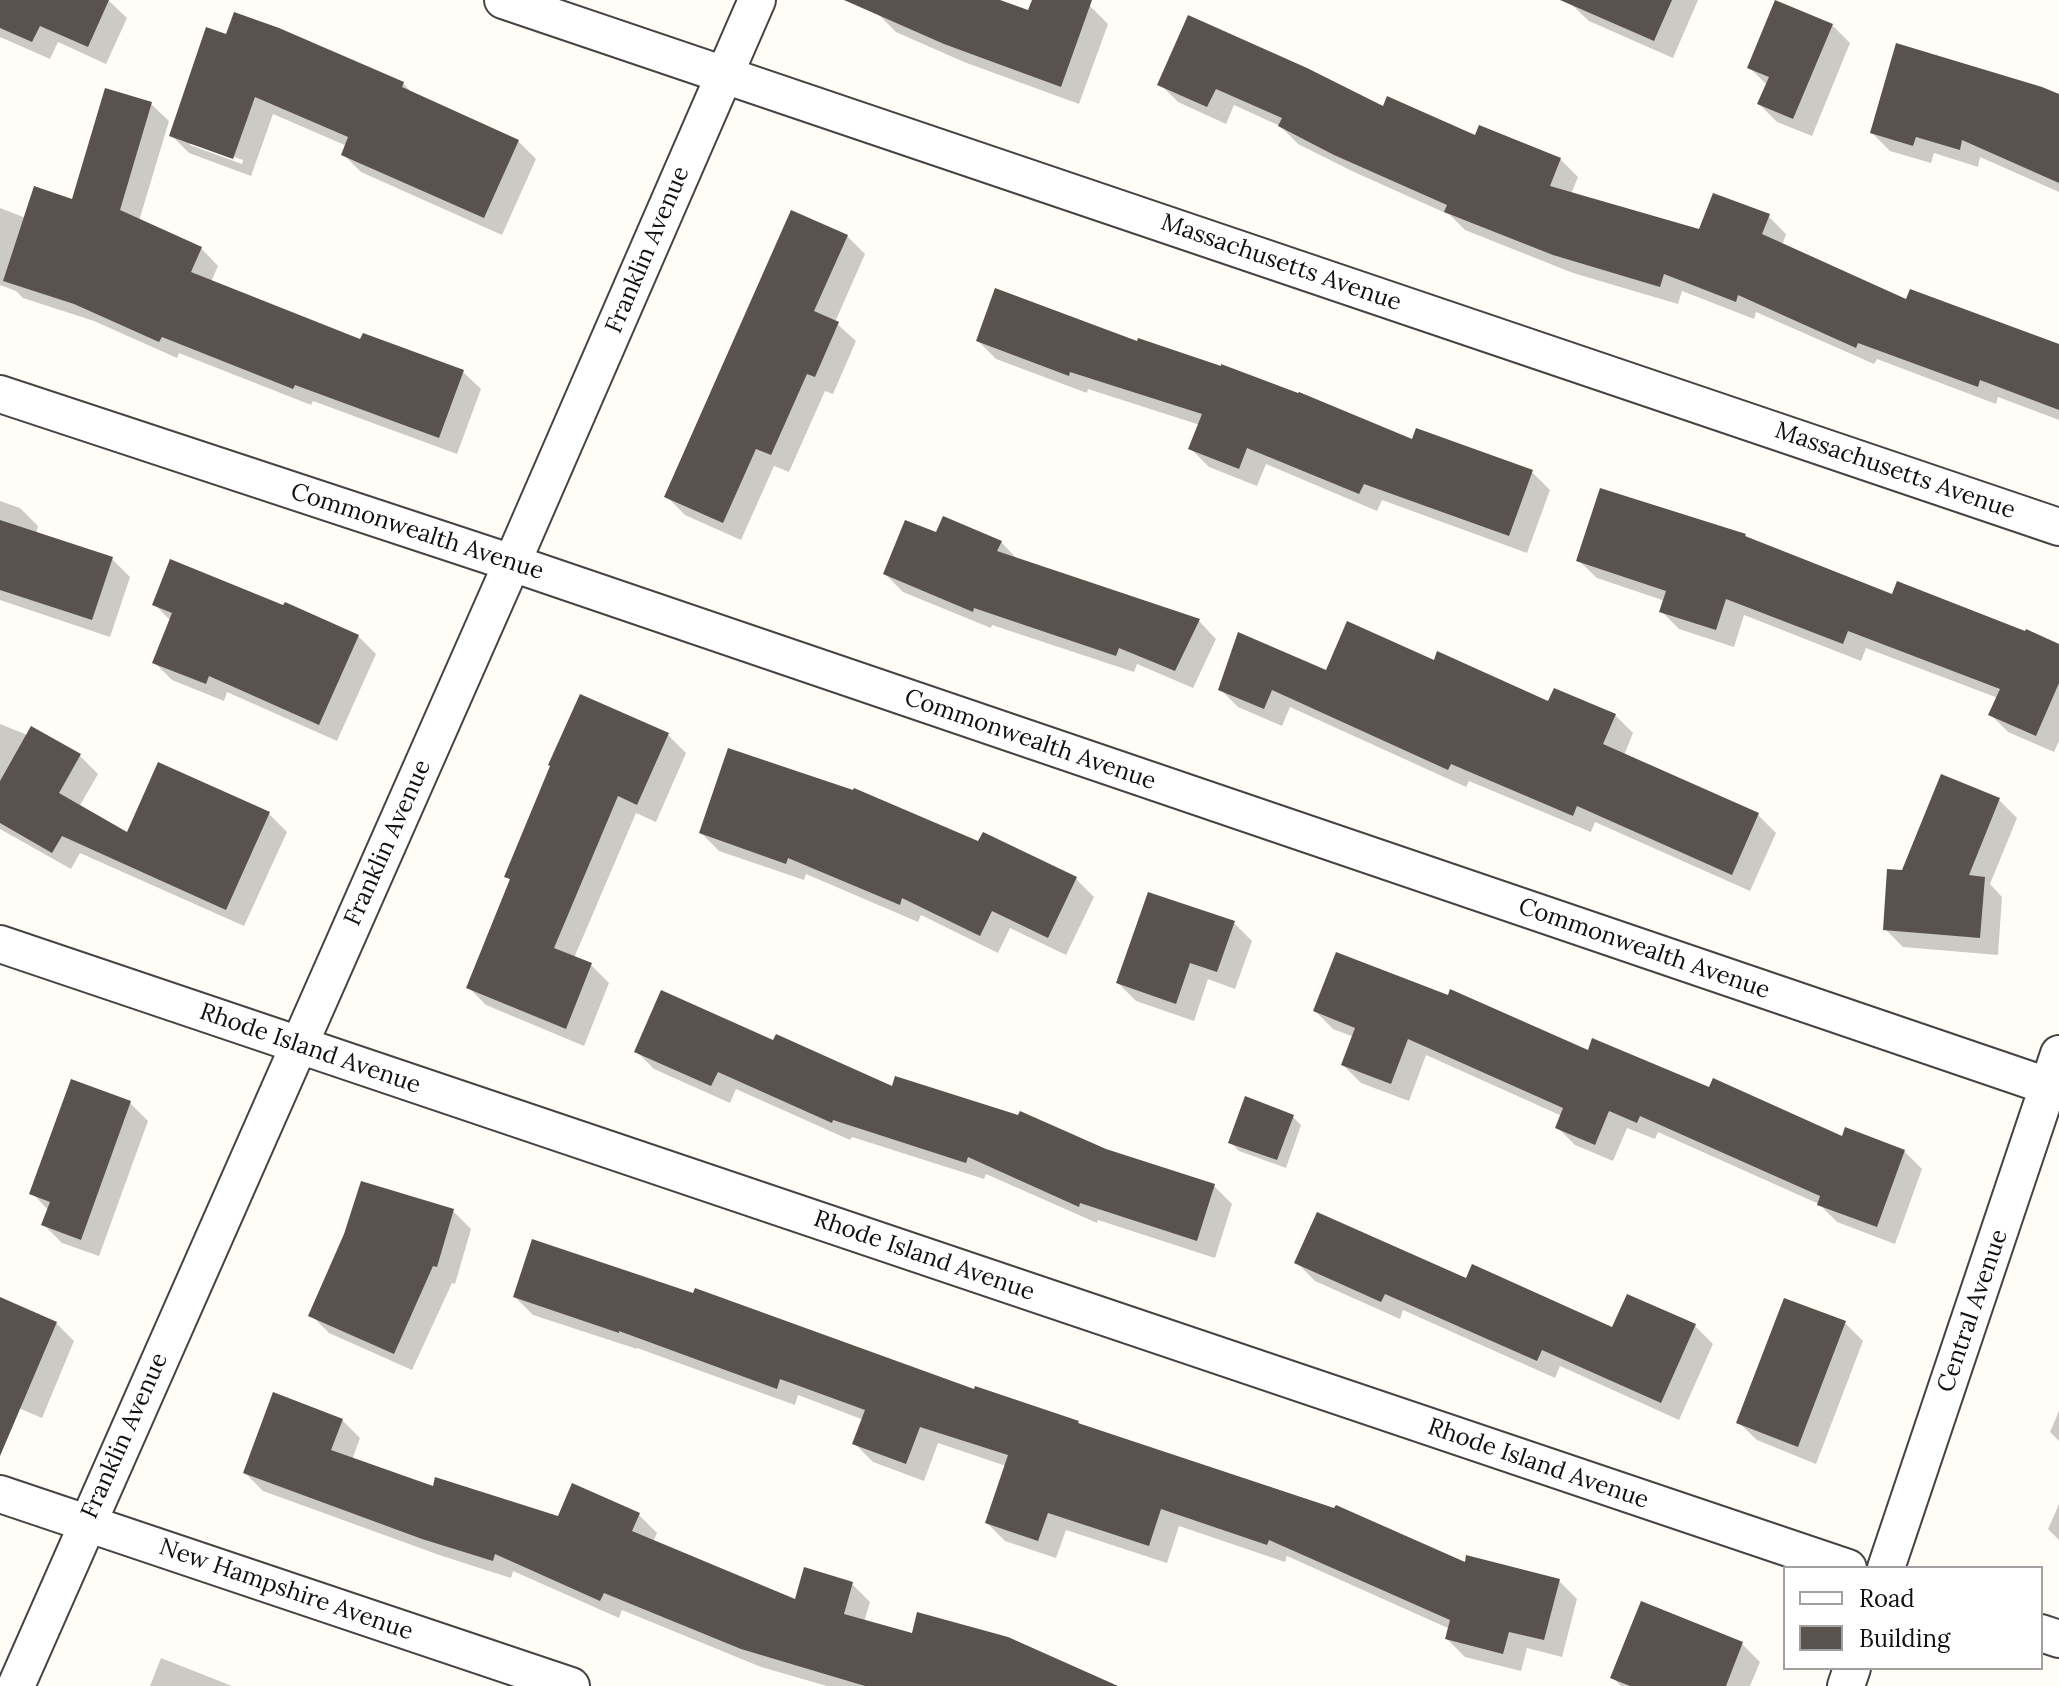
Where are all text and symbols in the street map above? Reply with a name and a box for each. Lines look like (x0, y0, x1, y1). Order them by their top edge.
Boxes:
street label: Franklin Avenue (600, 162, 696, 338)
street label: Massachusetts Avenue (1157, 208, 1405, 318)
street label: Massachusetts Avenue (1771, 416, 2019, 526)
street label: Commonwealth Avenue (287, 477, 547, 587)
street label: Commonwealth Avenue (900, 683, 1160, 797)
street label: Franklin Avenue (339, 756, 437, 930)
street label: Commonwealth Avenue (1514, 892, 1774, 1006)
street label: Rhode Island Avenue (196, 998, 424, 1100)
street label: Rhode Island Avenue (810, 1205, 1038, 1307)
street label: Central Avenue (1932, 1226, 2014, 1396)
street label: Franklin Avenue (76, 1349, 174, 1523)
street label: Rhode Island Avenue (1424, 1413, 1652, 1515)
street label: New Hampshire Avenue (155, 1533, 417, 1647)
legend (1783, 1566, 2043, 1670)
text: Road (1859, 1583, 1915, 1614)
text: Building (1859, 1623, 1950, 1654)

